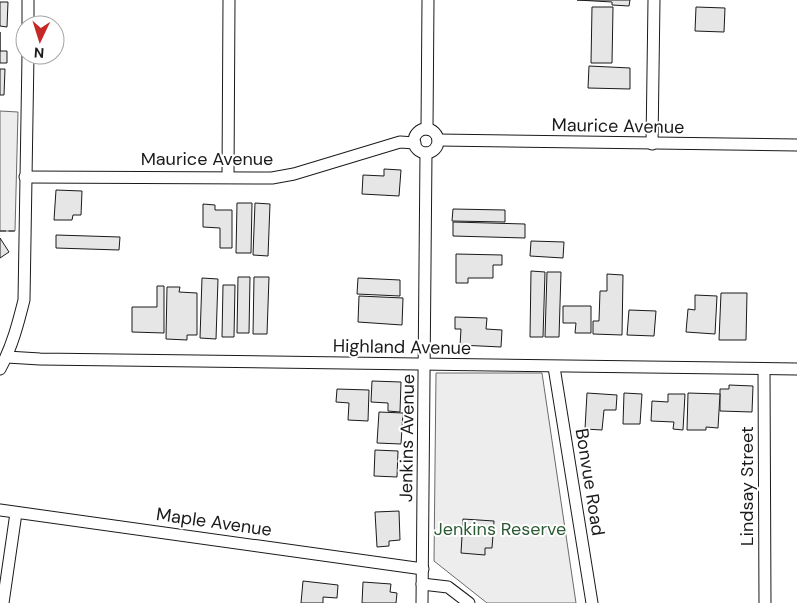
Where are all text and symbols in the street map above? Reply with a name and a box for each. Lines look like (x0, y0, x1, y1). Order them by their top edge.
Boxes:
north arrow (15, 15, 65, 65)
text: N (33, 44, 45, 62)
street label: Maurice Avenue (551, 113, 685, 139)
street label: Maurice Avenue (141, 147, 273, 171)
street label: Highland Avenue (333, 334, 471, 360)
street label: Jenkins Avenue (394, 374, 420, 502)
street label: Lindsay Street (735, 426, 759, 546)
street label: Bonvue Road (570, 427, 610, 537)
street label: Maple Avenue (155, 502, 273, 542)
park label: Jenkins Reserve (434, 517, 566, 541)

